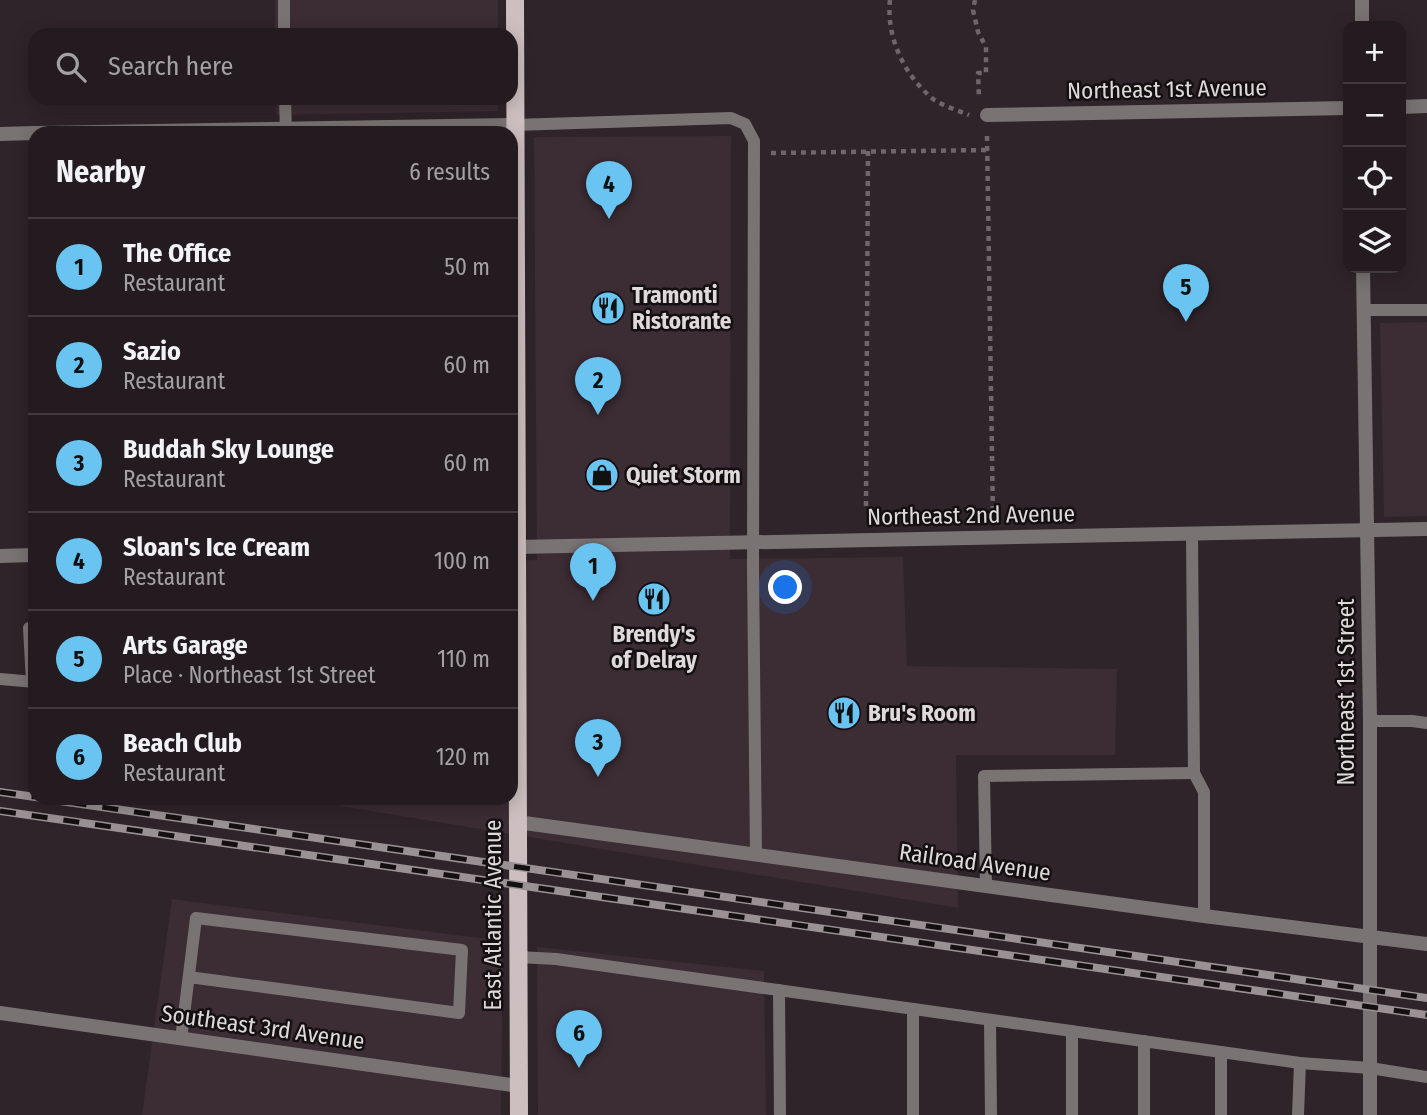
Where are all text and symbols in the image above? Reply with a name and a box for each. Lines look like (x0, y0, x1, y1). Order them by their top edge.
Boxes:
map controls (1343, 21, 1406, 273)
button: + (1343, 21, 1406, 84)
search box (28, 28, 518, 105)
icon: search (52, 48, 90, 86)
text: Search here (108, 51, 233, 82)
street label: Northeast 1st Avenue (1067, 73, 1267, 105)
button: − (1343, 84, 1406, 147)
button: locate (1343, 147, 1406, 210)
text: Nearby (56, 154, 145, 190)
text: 6 results (409, 158, 490, 186)
pin: 4 (586, 161, 632, 219)
button: layers (1343, 210, 1406, 273)
text: The Office (123, 238, 231, 269)
text: 1 (74, 253, 84, 281)
text: 50 m (444, 253, 490, 281)
pin: 5 (1163, 264, 1209, 322)
text: Restaurant (123, 269, 225, 297)
place label: Tramonti Ristorante (632, 281, 732, 335)
restaurant icon: Tramonti Ristorante (589, 289, 627, 327)
text: Sazio (123, 336, 181, 367)
text: 2 (74, 351, 84, 379)
text: 60 m (444, 351, 490, 379)
pin: 2 (575, 357, 621, 415)
text: Restaurant (123, 367, 225, 395)
text: Buddah Sky Lounge (123, 434, 334, 465)
text: 3 (74, 449, 84, 477)
text: 60 m (444, 449, 490, 477)
shop icon: Quiet Storm (583, 456, 621, 494)
place label: Quiet Storm (626, 461, 741, 489)
text: Restaurant (123, 465, 225, 493)
street label: Northeast 2nd Avenue (867, 499, 1075, 531)
text: Sloan's Ice Cream (123, 532, 310, 563)
pin: 1 (570, 543, 616, 601)
text: 4 (73, 547, 85, 575)
text: 100 m (434, 547, 490, 575)
text: Restaurant (123, 563, 225, 591)
your location (768, 570, 802, 604)
restaurant icon: Brendy's of Delray (635, 580, 673, 618)
street label: Northeast 1st Street (1332, 598, 1360, 786)
place label: Brendy's of Delray (611, 620, 698, 674)
text: Arts Garage (123, 630, 248, 661)
text: 5 (73, 645, 85, 673)
text: 110 m (437, 645, 490, 673)
text: Place · Northeast 1st Street (123, 661, 376, 689)
restaurant icon: Bru's Room (825, 694, 863, 732)
place label: Bru's Room (868, 699, 976, 727)
pin: 3 (575, 719, 621, 777)
text: Beach Club (123, 728, 242, 759)
text: 6 (73, 743, 85, 771)
text: 120 m (436, 743, 490, 771)
text: Restaurant (123, 759, 225, 787)
street label: East Atlantic Avenue (479, 820, 507, 1010)
street label: Railroad Avenue (897, 838, 1053, 886)
street label: Southeast 3rd Avenue (160, 999, 366, 1055)
pin: 6 (556, 1010, 602, 1068)

